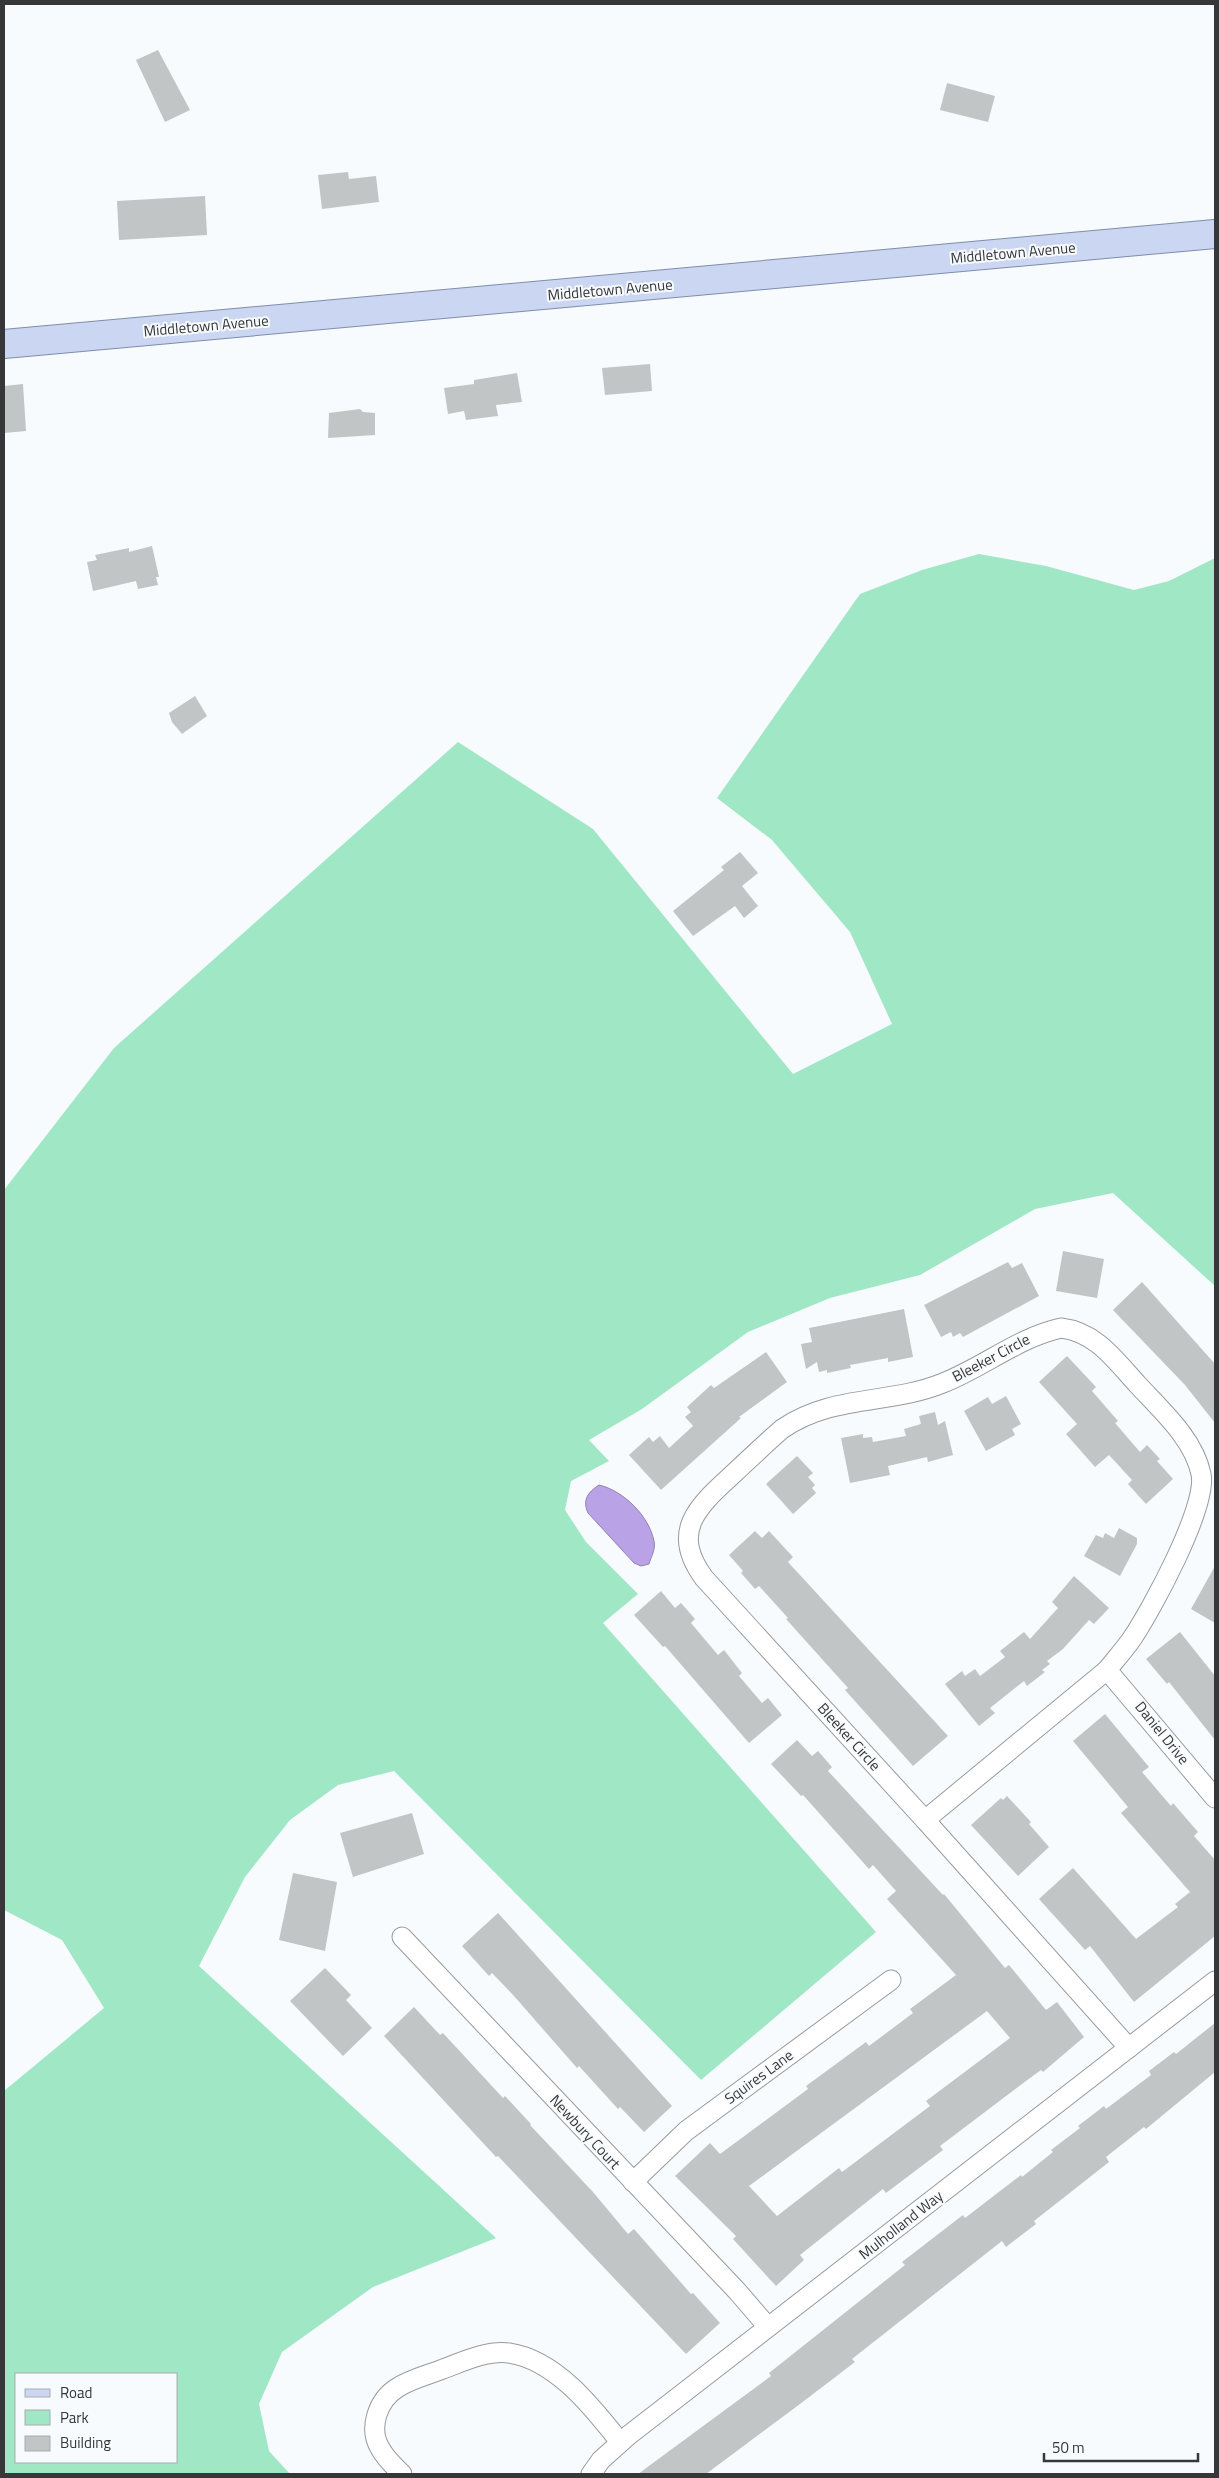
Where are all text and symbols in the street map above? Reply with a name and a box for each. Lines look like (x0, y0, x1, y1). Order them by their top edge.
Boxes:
street label: Middletown Avenue (949, 236, 1077, 269)
street label: Middletown Avenue (546, 273, 674, 306)
street label: Middletown Avenue (142, 309, 270, 342)
street label: Bleeker Circle (948, 1327, 1034, 1388)
street label: Daniel Drive (1130, 1696, 1195, 1769)
street label: Bleeker Circle (812, 1697, 886, 1776)
street label: Squires Lane (719, 2044, 798, 2110)
street label: Newbury Court (545, 2089, 627, 2175)
street label: Mulholland Way (854, 2184, 948, 2265)
legend (15, 2373, 178, 2463)
text: Road (60, 2381, 92, 2404)
text: Park (60, 2406, 89, 2429)
scale bar (1044, 2430, 1198, 2462)
text: Building (60, 2431, 111, 2454)
text: 50 m (1052, 2436, 1085, 2459)

